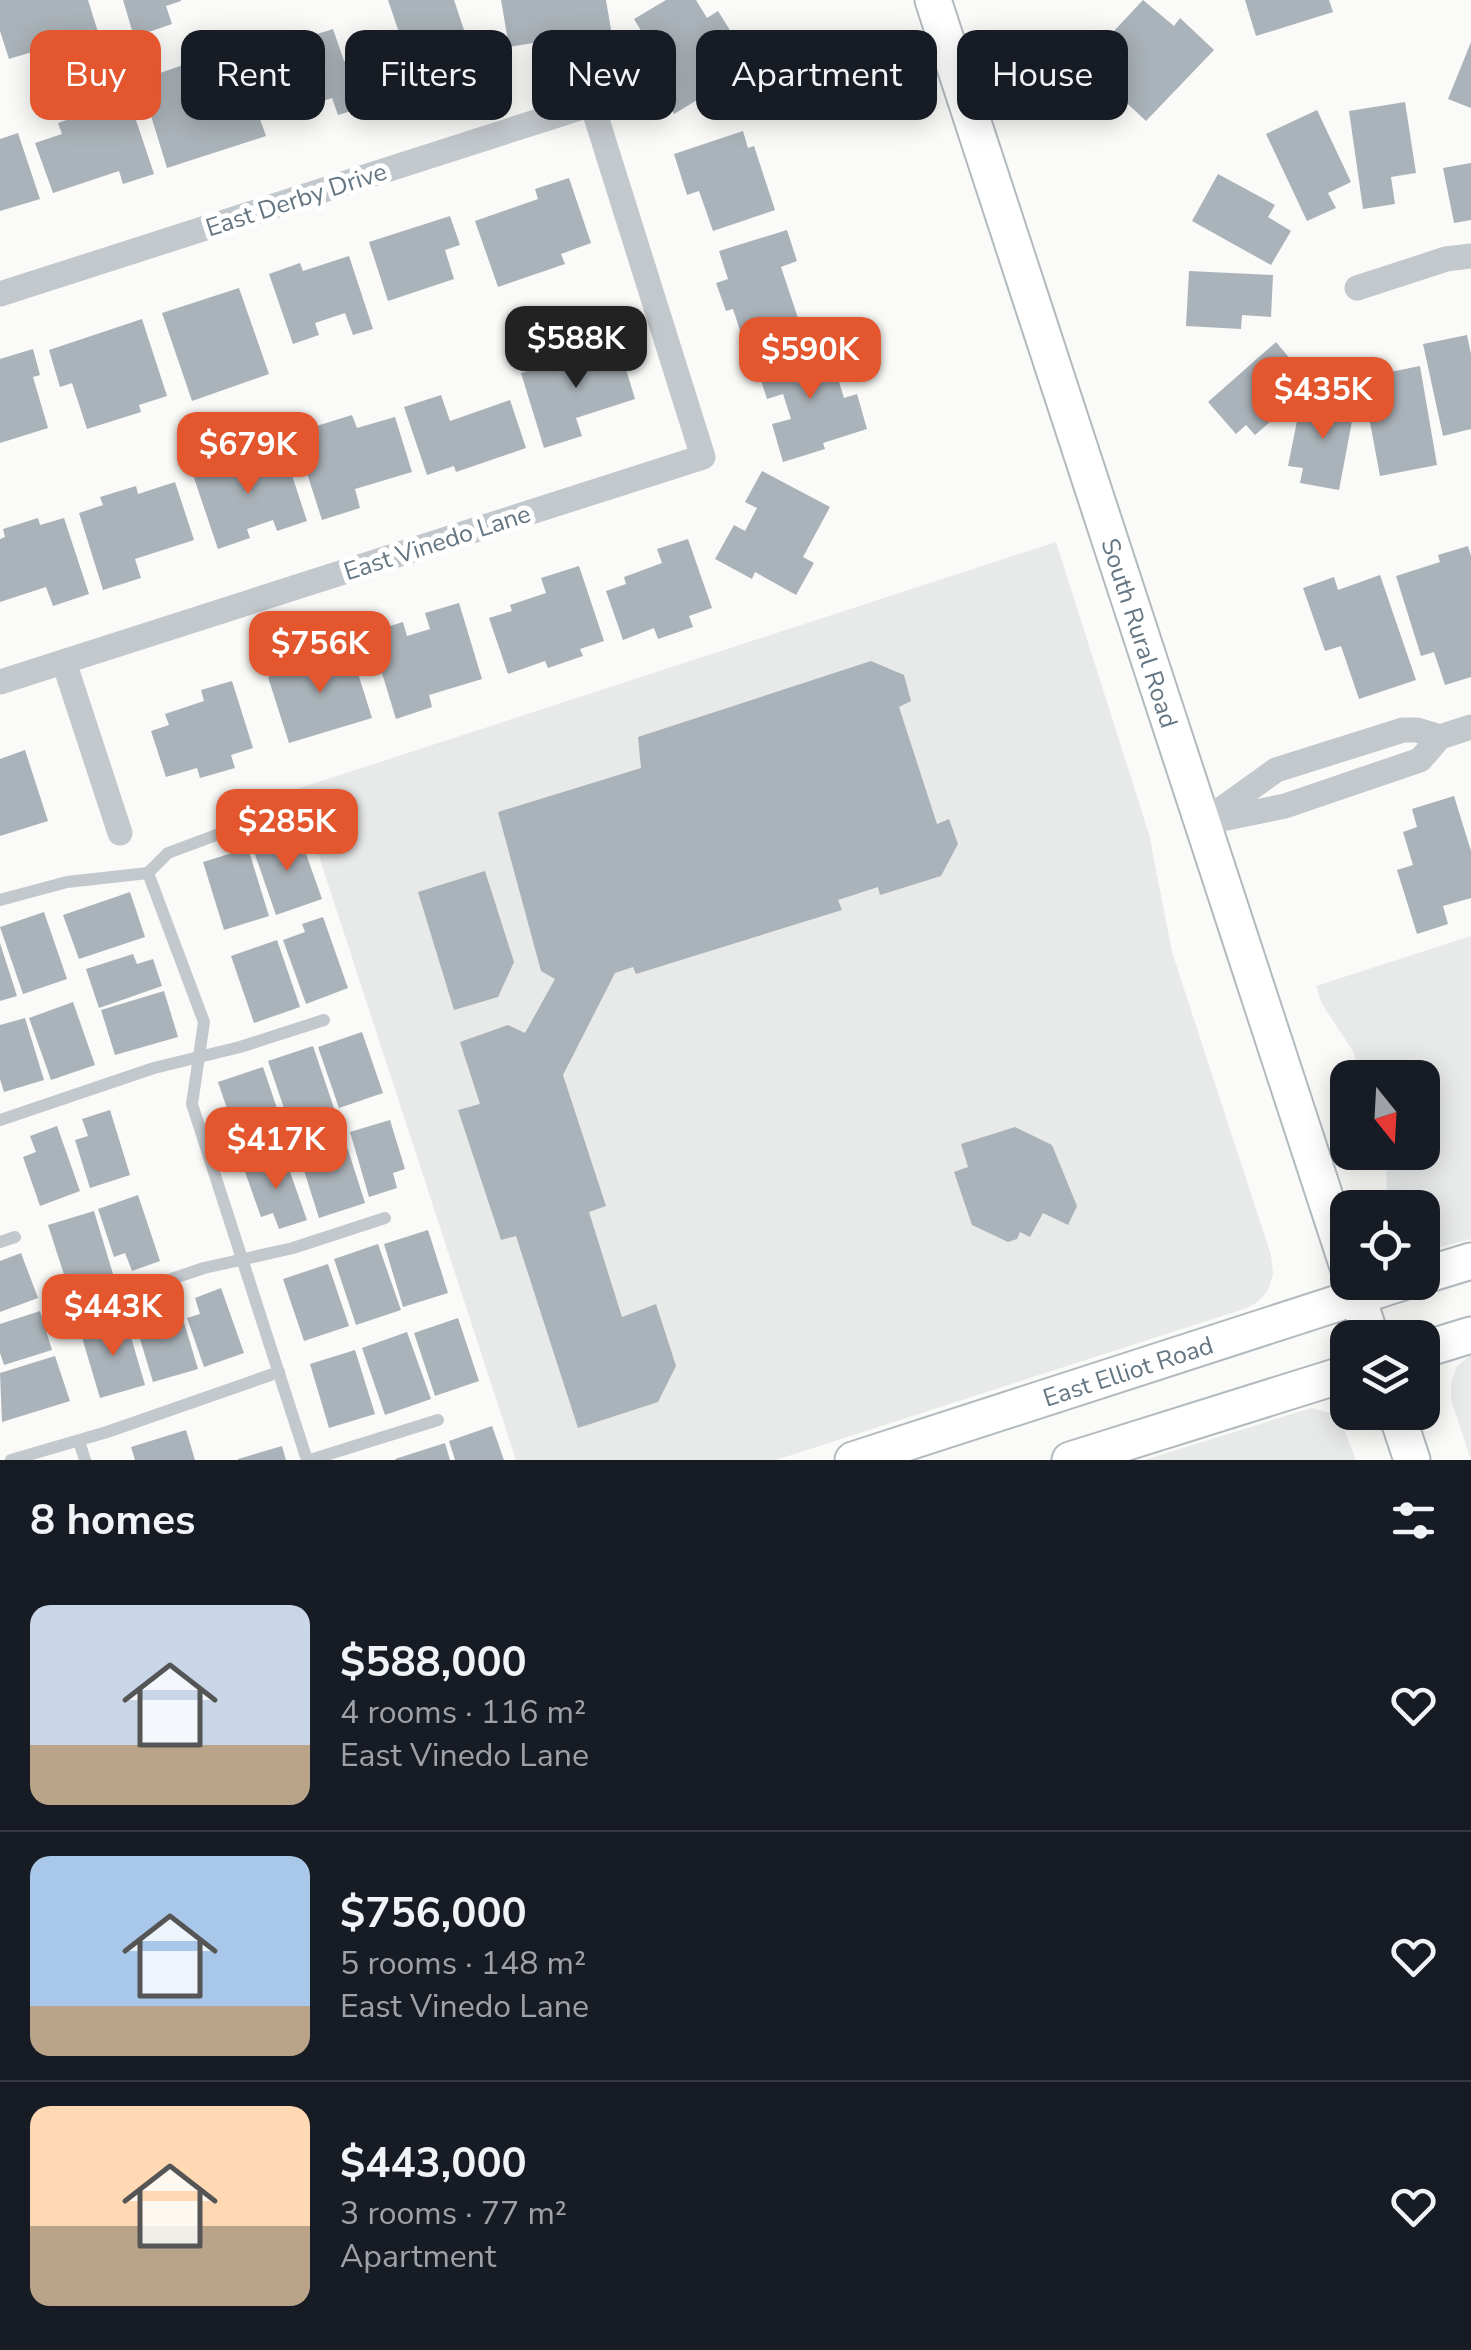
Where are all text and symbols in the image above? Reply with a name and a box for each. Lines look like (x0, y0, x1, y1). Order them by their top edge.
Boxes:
chip: Buy (30, 30, 161, 120)
chip: Rent (181, 30, 325, 120)
chip: Filters (345, 30, 512, 120)
chip: New (532, 30, 676, 120)
chip: Apartment (696, 30, 937, 120)
chip: House (957, 30, 1128, 120)
street label: East Derby Drive (201, 155, 391, 245)
pin: $588K (506, 306, 646, 391)
text: $588K (527, 317, 625, 360)
pin: $590K (740, 317, 880, 402)
text: $590K (761, 328, 859, 371)
pin: $435K (1253, 357, 1393, 442)
text: $435K (1274, 368, 1372, 411)
pin: $679K (178, 412, 318, 497)
text: $679K (199, 423, 297, 466)
street label: East Vinedo Lane (340, 497, 535, 589)
street label: South Rural Road (1092, 534, 1186, 732)
pin: $756K (250, 611, 390, 696)
text: $756K (271, 622, 369, 665)
pin: $285K (217, 789, 357, 874)
text: $285K (238, 800, 336, 843)
north arrow (1330, 1060, 1440, 1170)
map controls (1330, 1060, 1440, 1430)
pin: $417K (206, 1107, 346, 1192)
text: $417K (227, 1118, 325, 1161)
button: locate (1330, 1190, 1440, 1300)
pin: $443K (43, 1274, 183, 1359)
text: $443K (64, 1285, 162, 1328)
button: layers (1330, 1320, 1440, 1430)
street label: East Elliot Road (1039, 1328, 1218, 1415)
text: 8 homes (30, 1492, 195, 1549)
icon: filters (1386, 1493, 1441, 1548)
text: $588,000 (340, 1634, 527, 1691)
icon: home (110, 1645, 230, 1765)
icon: heart (1386, 1678, 1441, 1733)
text: 4 rooms · 116 m² (340, 1691, 586, 1734)
text: East Vinedo Lane (340, 1734, 589, 1777)
text: $756,000 (340, 1885, 527, 1942)
icon: home (110, 1896, 230, 2016)
icon: heart (1386, 1929, 1441, 1984)
text: 5 rooms · 148 m² (340, 1942, 586, 1985)
text: East Vinedo Lane (340, 1985, 589, 2028)
text: $443,000 (340, 2135, 527, 2192)
icon: home (110, 2146, 230, 2266)
icon: heart (1386, 2179, 1441, 2234)
text: 3 rooms · 77 m² (340, 2192, 567, 2235)
text: Apartment (340, 2235, 496, 2278)

